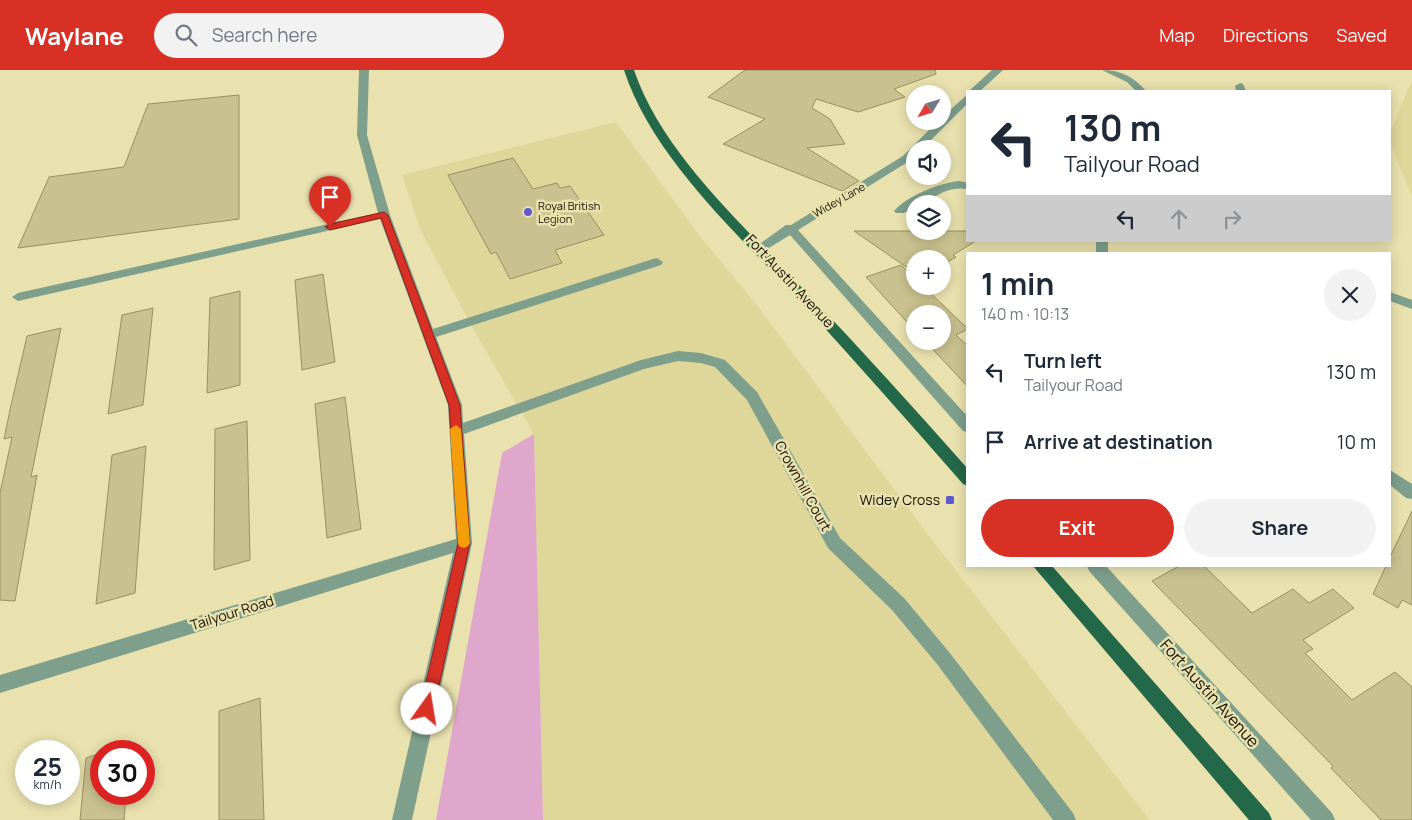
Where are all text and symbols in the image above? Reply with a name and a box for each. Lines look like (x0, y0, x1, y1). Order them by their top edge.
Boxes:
search box (154, 13, 504, 58)
text: Waylane (25, 19, 124, 52)
icon: search (172, 21, 200, 49)
text: Search here (212, 22, 317, 48)
text: Map (1159, 23, 1195, 47)
text: Directions (1223, 23, 1308, 47)
text: Saved (1336, 23, 1387, 47)
north arrow (906, 85, 951, 130)
map controls (906, 85, 951, 350)
text: 130 m (1064, 104, 1161, 152)
icon: left (981, 110, 1046, 175)
button: sound (906, 140, 951, 185)
text: Tailyour Road (1064, 149, 1200, 179)
pin (309, 176, 351, 227)
street label: Widey Lane (810, 178, 868, 221)
icon: arrive (316, 183, 344, 211)
button: layers (906, 195, 951, 240)
place label: Royal British Legion (538, 198, 600, 226)
icon: left (1112, 205, 1140, 233)
icon: ahead (1165, 205, 1193, 233)
icon: right (1218, 205, 1246, 233)
marker: Royal British Legion (522, 206, 534, 218)
street label: Fort Austin Avenue (742, 230, 839, 331)
button: + (906, 250, 951, 295)
text: 1 min (981, 263, 1054, 304)
button: close (1324, 269, 1376, 321)
text: 140 m · 10:13 (981, 303, 1069, 325)
button: − (906, 305, 951, 350)
text: Turn left (1024, 348, 1102, 374)
icon: left (981, 358, 1009, 386)
text: 130 m (1327, 359, 1376, 385)
text: Tailyour Road (1024, 374, 1123, 396)
icon: arrive (981, 428, 1009, 456)
text: Arrive at destination (1024, 429, 1213, 455)
text: 10 m (1337, 429, 1376, 455)
street label: Crownhill Court (771, 437, 836, 535)
place label: Widey Cross (860, 490, 940, 509)
marker: Widey Cross (944, 494, 956, 506)
button: Exit (981, 499, 1174, 557)
button: Share (1184, 499, 1376, 557)
street label: Tailyour Road (188, 591, 276, 634)
street label: Fort Austin Avenue (1156, 634, 1264, 752)
position arrow (400, 682, 452, 734)
speed limit sign: 30 (90, 740, 155, 805)
text: 25 (33, 749, 62, 784)
text: km/h (34, 776, 61, 793)

